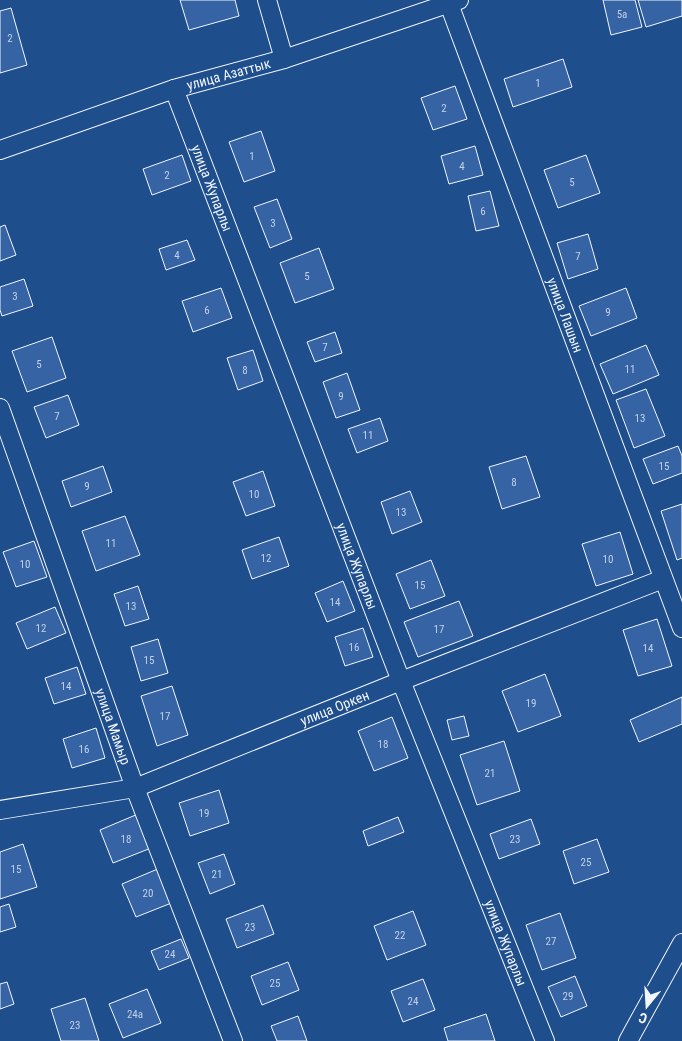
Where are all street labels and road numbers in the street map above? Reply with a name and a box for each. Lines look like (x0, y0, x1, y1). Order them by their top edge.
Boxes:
street label: улица Азаттык (185, 55, 273, 93)
street label: улица Жупарлы (188, 143, 236, 233)
street label: улица Лашын (544, 275, 586, 355)
street label: улица Жупарлы (333, 521, 381, 612)
street label: улица Мамыр (92, 686, 134, 767)
street label: улица Оркен (298, 687, 371, 729)
street label: улица Жупарлы (481, 897, 530, 988)

